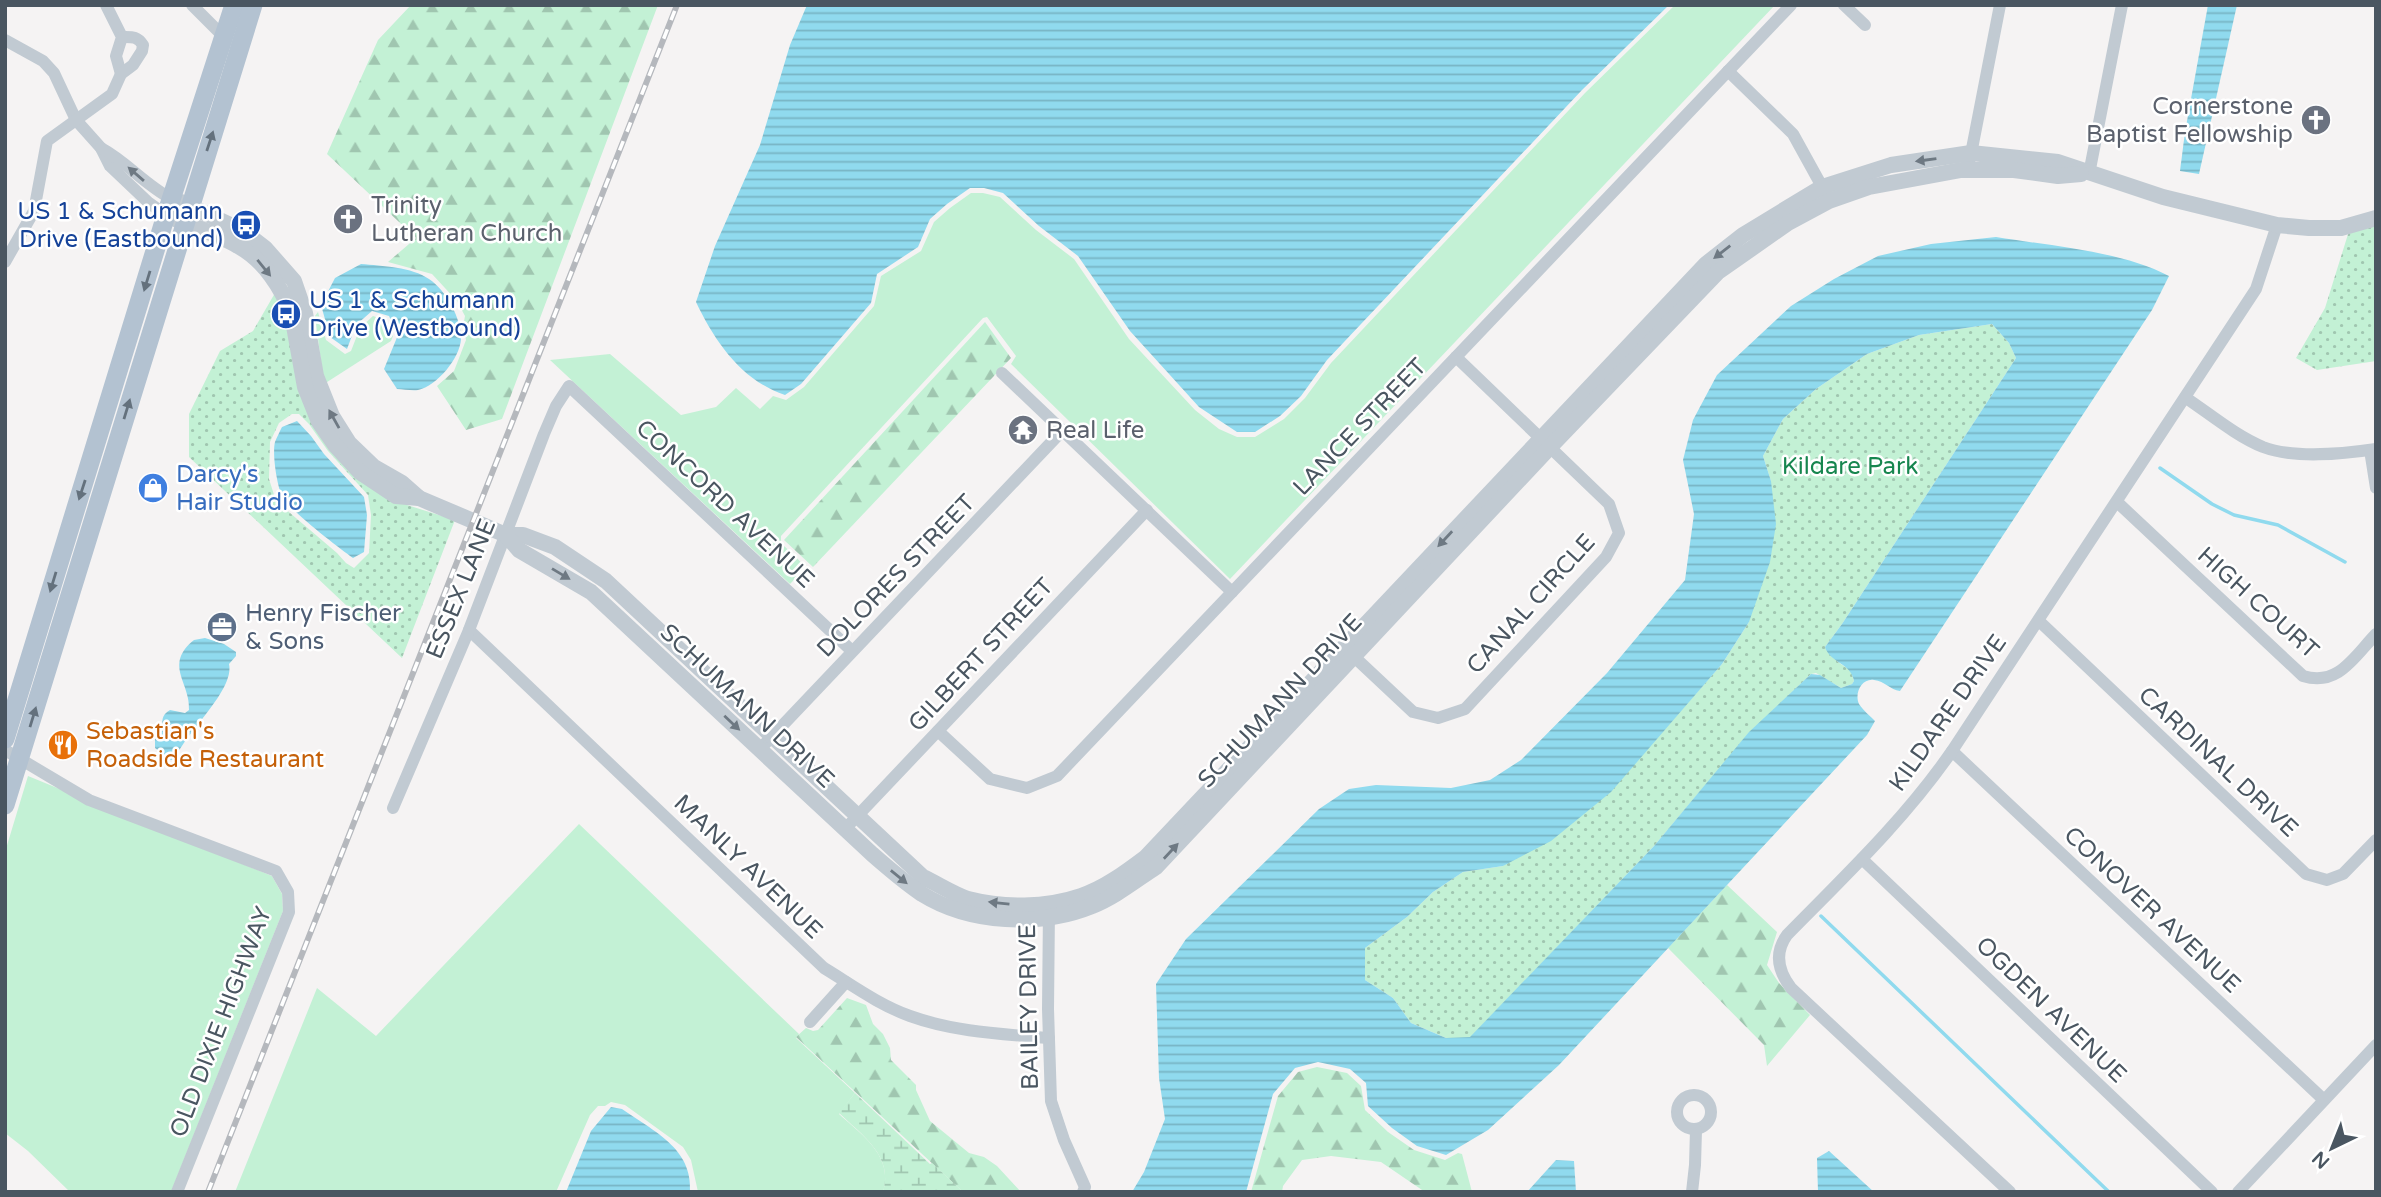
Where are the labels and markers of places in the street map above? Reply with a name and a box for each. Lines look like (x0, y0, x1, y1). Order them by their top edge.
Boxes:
place label: Cornerstone Baptist Fellowship (2086, 92, 2293, 149)
church icon: Cornerstone Baptist Fellowship (2299, 103, 2333, 137)
place label: Trinity Lutheran Church (371, 191, 562, 248)
place label: US 1 & Schumann Drive (Eastbound) (17, 197, 223, 254)
church icon: Trinity Lutheran Church (331, 202, 365, 236)
bus stop icon: US 1 & Schumann Drive (Eastbound) (229, 208, 263, 242)
place label: US 1 & Schumann Drive (Westbound) (309, 286, 521, 343)
bus stop icon: US 1 & Schumann Drive (Westbound) (269, 297, 303, 331)
temple icon: Real Life (1006, 413, 1040, 447)
place label: Real Life (1046, 416, 1144, 445)
place label: Darcy's Hair Studio (176, 460, 303, 517)
shop icon: Darcy's Hair Studio (136, 471, 170, 505)
place label: Henry Fischer & Sons (245, 599, 402, 656)
office icon: Henry Fischer & Sons (205, 610, 239, 644)
place label: Sebastian's Roadside Restaurant (86, 717, 324, 774)
restaurant icon: Sebastian's Roadside Restaurant (46, 728, 80, 762)

